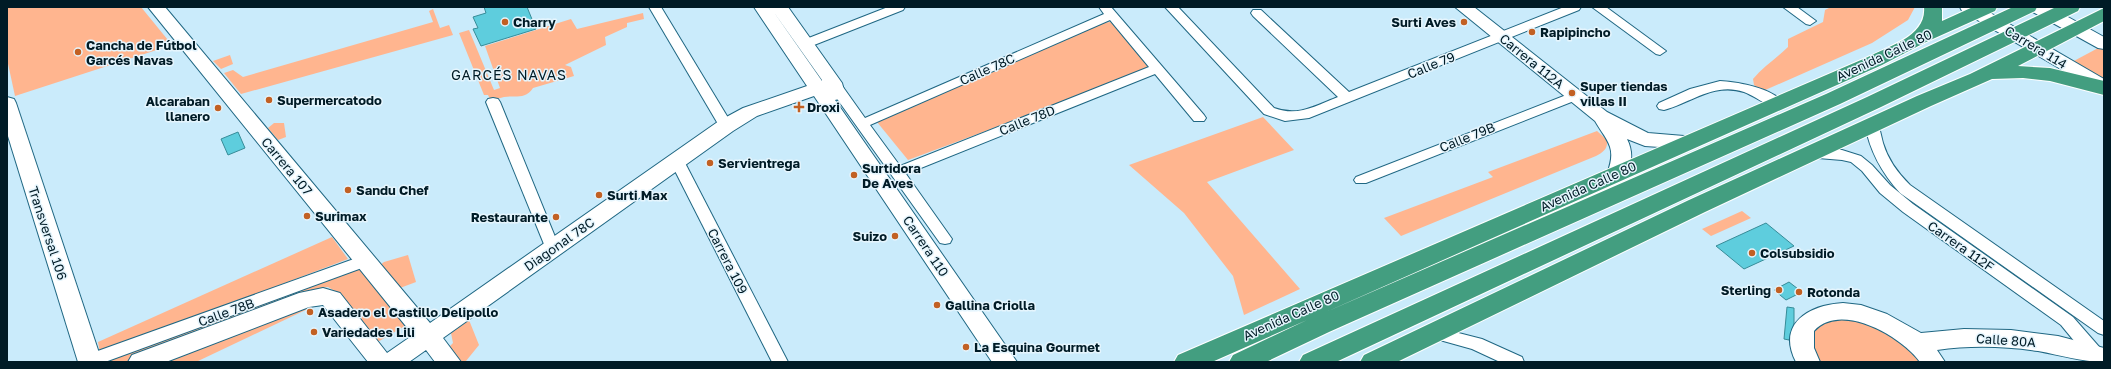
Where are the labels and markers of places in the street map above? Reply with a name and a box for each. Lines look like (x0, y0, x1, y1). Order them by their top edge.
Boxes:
place label: Charry (513, 14, 556, 30)
place label: Surti Aves (1391, 14, 1456, 30)
marker: Charry (500, 17, 510, 27)
marker: Surti Aves (1459, 17, 1469, 27)
place label: Rapipincho (1540, 24, 1611, 40)
marker: Rapipincho (1527, 27, 1537, 37)
place label: Cancha de Fútbol Garcés Navas (86, 37, 197, 68)
marker: Cancha de Fútbol Garcés Navas (73, 47, 83, 57)
place label: Super tiendas villas II (1580, 78, 1668, 109)
marker: Super tiendas villas II (1567, 88, 1577, 98)
place label: Supermercatodo (277, 92, 382, 108)
place label: Alcaraban llanero (146, 93, 210, 124)
marker: Supermercatodo (264, 95, 274, 105)
place label: Droxi (807, 99, 840, 115)
marker: Droxi (794, 102, 804, 112)
marker: Alcaraban llanero (213, 103, 223, 113)
place label: Servientrega (718, 155, 800, 171)
marker: Servientrega (705, 158, 715, 168)
place label: Surtidora De Aves (862, 160, 921, 191)
marker: Surtidora De Aves (849, 170, 859, 180)
place label: Sandu Chef (356, 182, 429, 198)
marker: Sandu Chef (343, 185, 353, 195)
place label: Surti Max (607, 187, 668, 203)
marker: Surti Max (594, 190, 604, 200)
place label: Surimax (315, 208, 367, 224)
place label: Restaurante (471, 209, 548, 225)
marker: Surimax (302, 211, 312, 221)
marker: Restaurante (551, 212, 561, 222)
place label: Suizo (853, 228, 887, 244)
marker: Suizo (890, 231, 900, 241)
place label: Colsubsidio (1760, 245, 1835, 261)
marker: Colsubsidio (1747, 248, 1757, 258)
place label: Sterling (1721, 282, 1771, 298)
place label: Rotonda (1807, 284, 1860, 300)
marker: Sterling (1774, 285, 1784, 295)
marker: Rotonda (1794, 287, 1804, 297)
place label: Gallina Criolla (945, 297, 1035, 313)
marker: Gallina Criolla (932, 300, 942, 310)
place label: Asadero el Castillo Delipollo (318, 304, 499, 320)
marker: Asadero el Castillo Delipollo (305, 307, 315, 317)
place label: Variedades Lili (322, 324, 415, 340)
marker: Variedades Lili (309, 327, 319, 337)
place label: La Esquina Gourmet (974, 339, 1100, 355)
marker: La Esquina Gourmet (961, 342, 971, 352)

